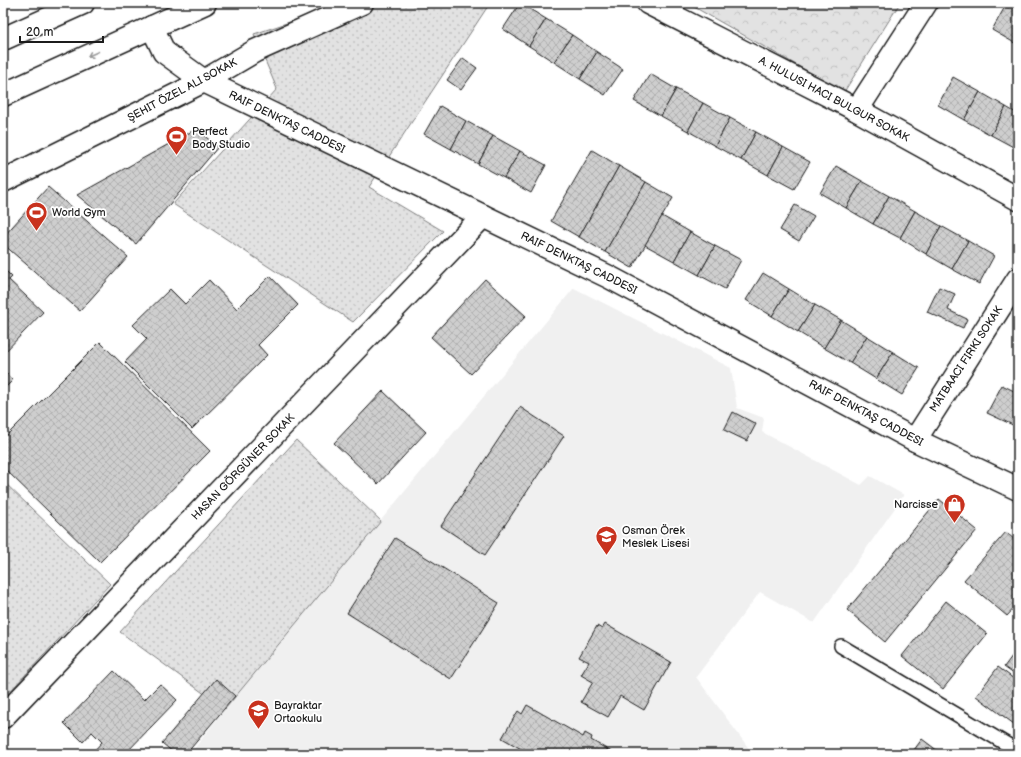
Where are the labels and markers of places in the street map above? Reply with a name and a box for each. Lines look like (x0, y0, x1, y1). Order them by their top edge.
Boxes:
sports icon: Perfect Body Studio (163, 124, 189, 157)
place label: Perfect Body Studio (192, 125, 250, 151)
sports icon: World Gym (24, 199, 50, 232)
place label: World Gym (52, 206, 106, 219)
shop icon: Narcisse (941, 491, 967, 524)
place label: Narcisse (894, 498, 938, 511)
school or university icon: Osman Örek Meslek Lisesi (593, 523, 619, 556)
place label: Osman Örek Meslek Lisesi (622, 523, 690, 550)
school or university icon: Bayraktar Ortaokulu (245, 698, 271, 731)
place label: Bayraktar Ortaokulu (274, 699, 323, 725)

